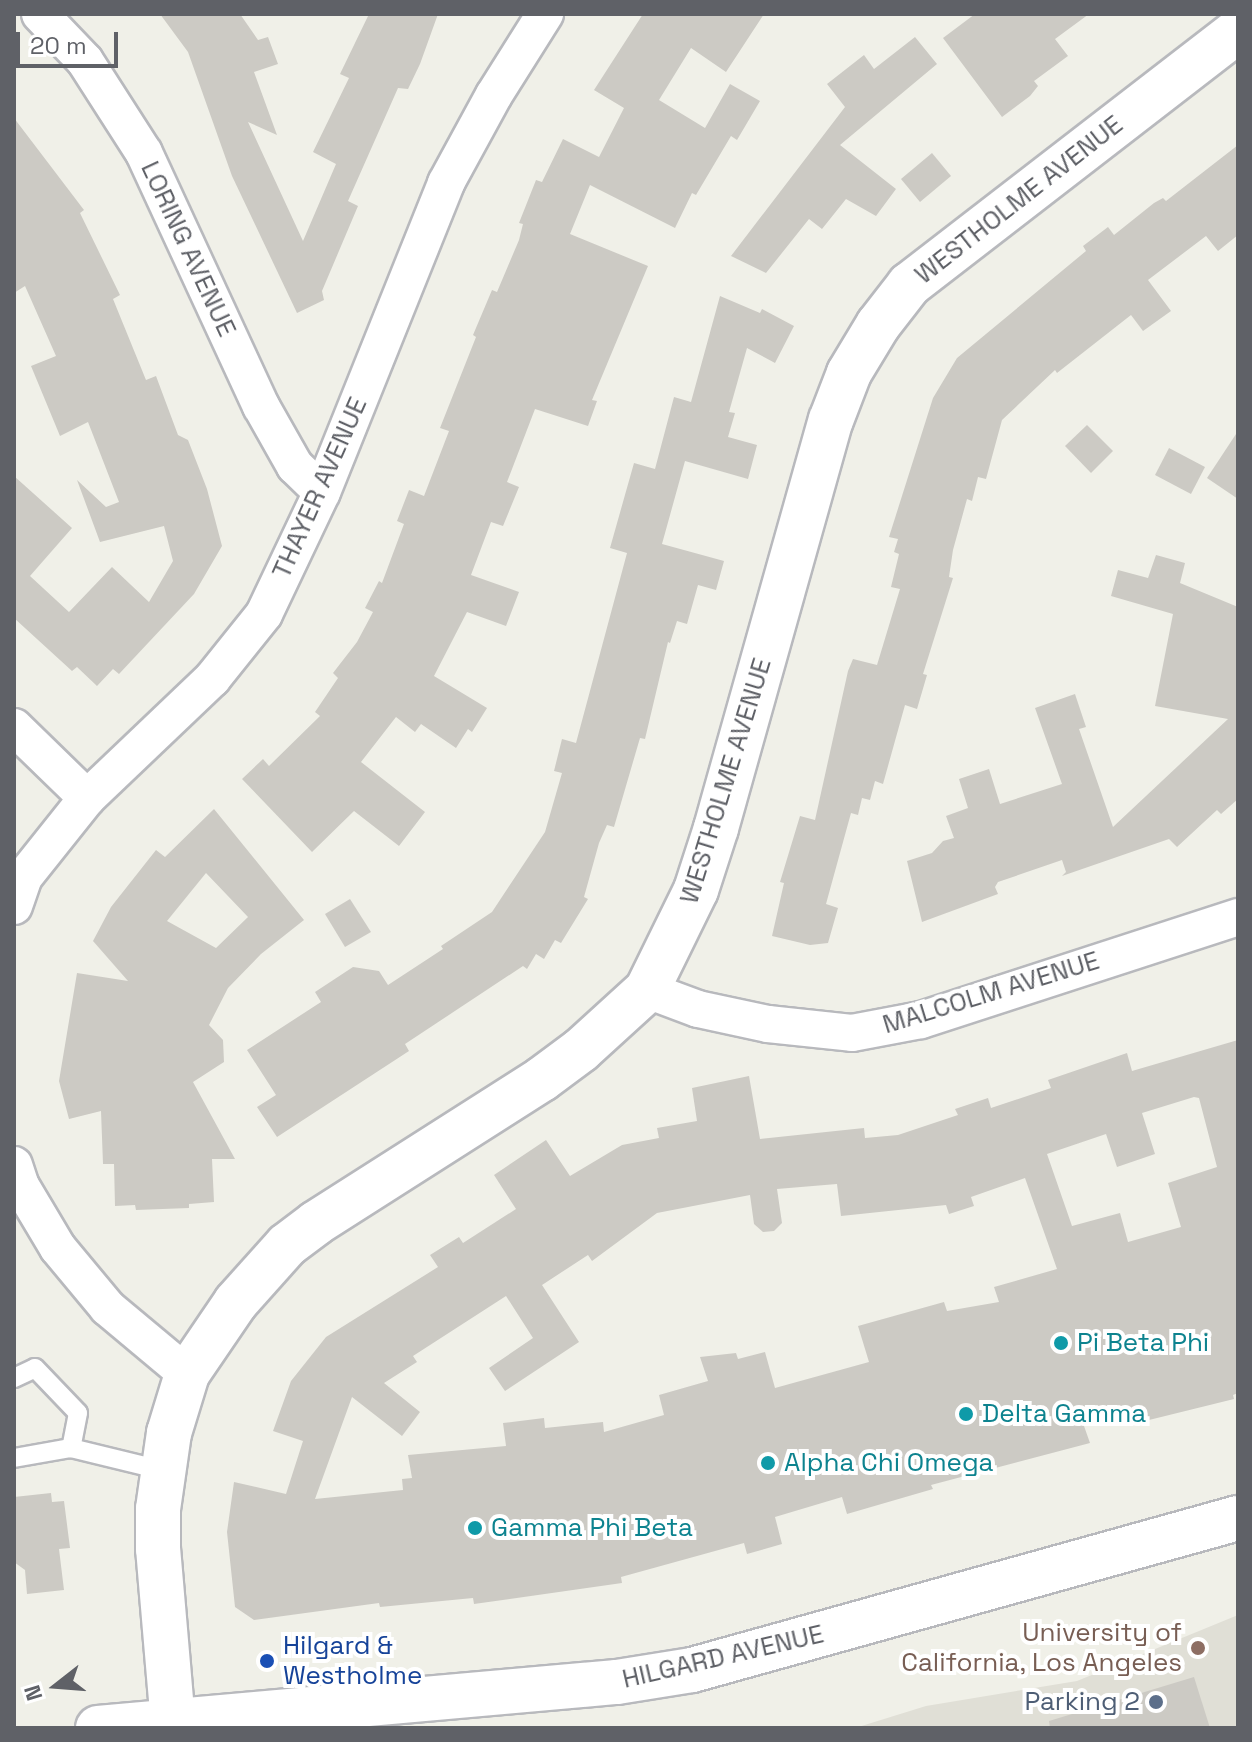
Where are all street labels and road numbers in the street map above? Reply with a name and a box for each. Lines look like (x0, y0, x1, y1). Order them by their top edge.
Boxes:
street label: WESTHOLME AVENUE (909, 109, 1129, 291)
street label: LORING AVENUE (134, 156, 242, 342)
street label: THAYER AVENUE (266, 392, 374, 584)
street label: WESTHOLME AVENUE (674, 654, 778, 908)
street label: MALCOLM AVENUE (879, 945, 1103, 1041)
street label: HILGARD AVENUE (619, 1619, 827, 1695)

